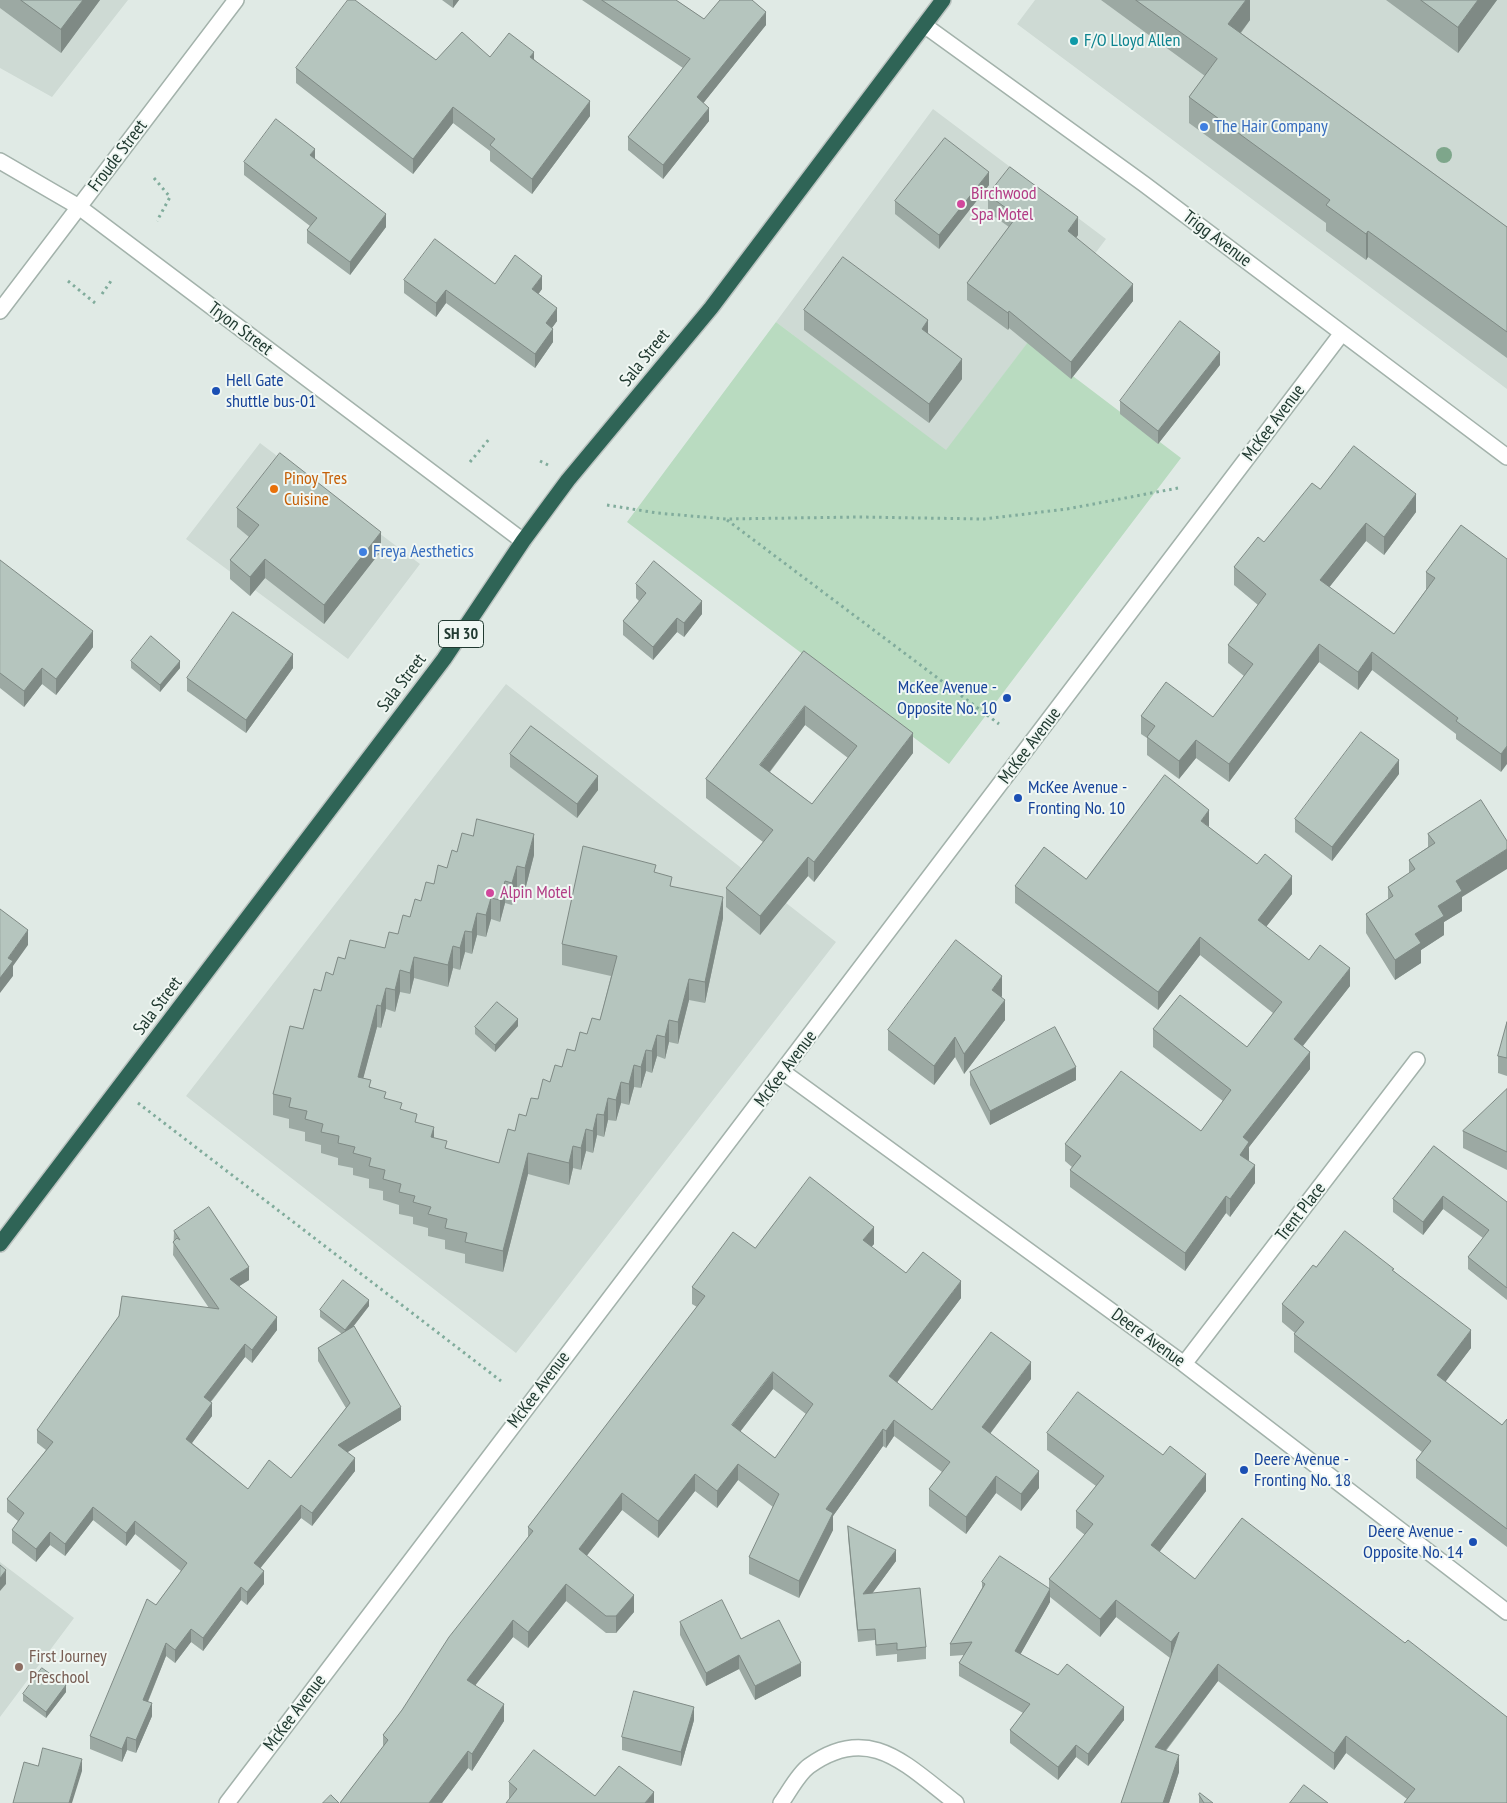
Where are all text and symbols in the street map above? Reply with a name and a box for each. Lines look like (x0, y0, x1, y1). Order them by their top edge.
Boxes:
place label: F/O Lloyd Allen (1084, 30, 1180, 52)
marker: F/O Lloyd Allen (1068, 35, 1080, 47)
street label: Froude Street (84, 116, 152, 196)
place label: The Hair Company (1214, 116, 1328, 138)
marker: The Hair Company (1198, 121, 1210, 133)
place label: Birchwood Spa Motel (971, 183, 1036, 225)
marker: Birchwood Spa Motel (955, 198, 967, 210)
street label: Trigg Avenue (1178, 206, 1256, 272)
street label: Tryon Street (204, 298, 276, 360)
street label: Sala Street (615, 325, 675, 391)
place label: Hell Gate shuttle bus-01 (226, 370, 316, 412)
street label: McKee Avenue (1238, 381, 1310, 465)
marker: Hell Gate shuttle bus-01 (210, 385, 222, 397)
place label: Pinoy Tres Cuisine (284, 468, 347, 510)
marker: Pinoy Tres Cuisine (268, 483, 280, 495)
place label: Freya Aesthetics (373, 541, 474, 563)
marker: Freya Aesthetics (357, 546, 369, 558)
road number: SH 30 (438, 620, 484, 648)
street label: Sala Street (373, 650, 431, 716)
place label: McKee Avenue - Opposite No. 10 (897, 677, 997, 720)
marker: McKee Avenue - Opposite No. 10 (1001, 692, 1013, 704)
street label: McKee Avenue (994, 704, 1066, 788)
place label: McKee Avenue - Fronting No. 10 (1028, 777, 1127, 820)
marker: McKee Avenue - Fronting No. 10 (1012, 792, 1024, 804)
place label: Alpin Motel (500, 882, 572, 904)
marker: Alpin Motel (484, 887, 496, 899)
street label: Sala Street (129, 973, 187, 1039)
street label: McKee Avenue (750, 1027, 822, 1111)
street label: Trent Place (1271, 1178, 1331, 1246)
street label: Deere Avenue (1107, 1304, 1189, 1372)
street label: McKee Avenue (503, 1348, 575, 1432)
place label: Deere Avenue - Fronting No. 18 (1254, 1449, 1351, 1492)
marker: Deere Avenue - Fronting No. 18 (1238, 1464, 1250, 1476)
place label: Deere Avenue - Opposite No. 14 (1363, 1521, 1463, 1564)
marker: Deere Avenue - Opposite No. 14 (1467, 1536, 1479, 1548)
place label: First Journey Preschool (29, 1646, 107, 1688)
marker: First Journey Preschool (13, 1661, 25, 1673)
street label: McKee Avenue (259, 1671, 331, 1755)

